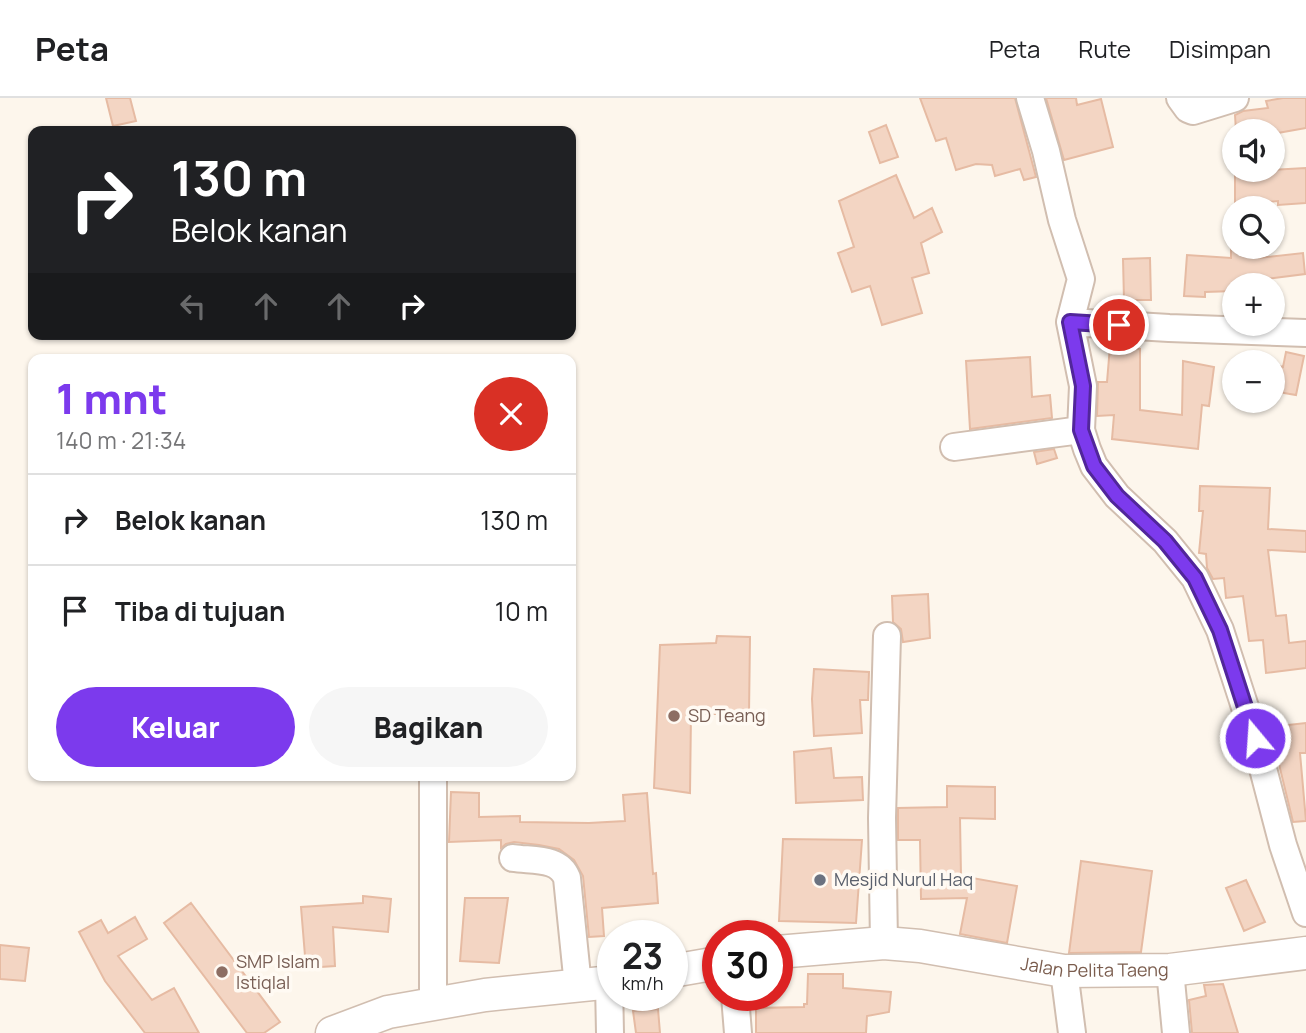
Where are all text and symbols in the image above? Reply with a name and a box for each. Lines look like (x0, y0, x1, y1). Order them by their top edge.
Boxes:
text: Peta (35, 26, 109, 71)
text: Peta (989, 32, 1040, 65)
text: Rute (1078, 32, 1131, 65)
text: Disimpan (1169, 32, 1271, 65)
map controls (1222, 119, 1285, 413)
button: sound (1222, 119, 1285, 182)
text: 130 m (171, 144, 307, 211)
icon: right (56, 154, 147, 245)
button: search (1222, 196, 1285, 259)
text: Belok kanan (171, 208, 347, 252)
button: + (1222, 273, 1285, 336)
icon: left (174, 287, 212, 325)
icon: ahead (247, 287, 285, 325)
icon: ahead (320, 287, 358, 325)
icon: right (393, 287, 431, 325)
pin (1089, 295, 1149, 355)
icon: arrive (1100, 306, 1138, 344)
button: − (1222, 350, 1285, 413)
text: 1 mnt (56, 369, 167, 427)
button: close (474, 377, 548, 451)
text: 140 m · 21:34 (56, 424, 186, 456)
icon: right (56, 501, 94, 539)
text: Belok kanan (115, 502, 266, 538)
text: 130 m (480, 502, 548, 538)
icon: arrive (56, 592, 94, 630)
text: Tiba di tujuan (115, 593, 285, 629)
text: 10 m (495, 593, 548, 629)
button: Keluar (56, 687, 295, 767)
button: Bagikan (309, 687, 548, 767)
position arrow (1218, 701, 1292, 775)
place label: SD Teang (688, 703, 766, 727)
marker: SD Teang (666, 708, 682, 724)
place label: Mesjid Nurul Haq (834, 867, 973, 891)
marker: Mesjid Nurul Haq (812, 872, 828, 888)
speed limit sign: 30 (702, 920, 793, 1011)
text: 23 (622, 932, 663, 980)
place label: SMP Islam Istiqlal (236, 949, 320, 994)
street label: Jalan Pelita Taeng (1019, 951, 1169, 982)
marker: SMP Islam Istiqlal (214, 964, 230, 980)
text: km/h (622, 971, 663, 995)

